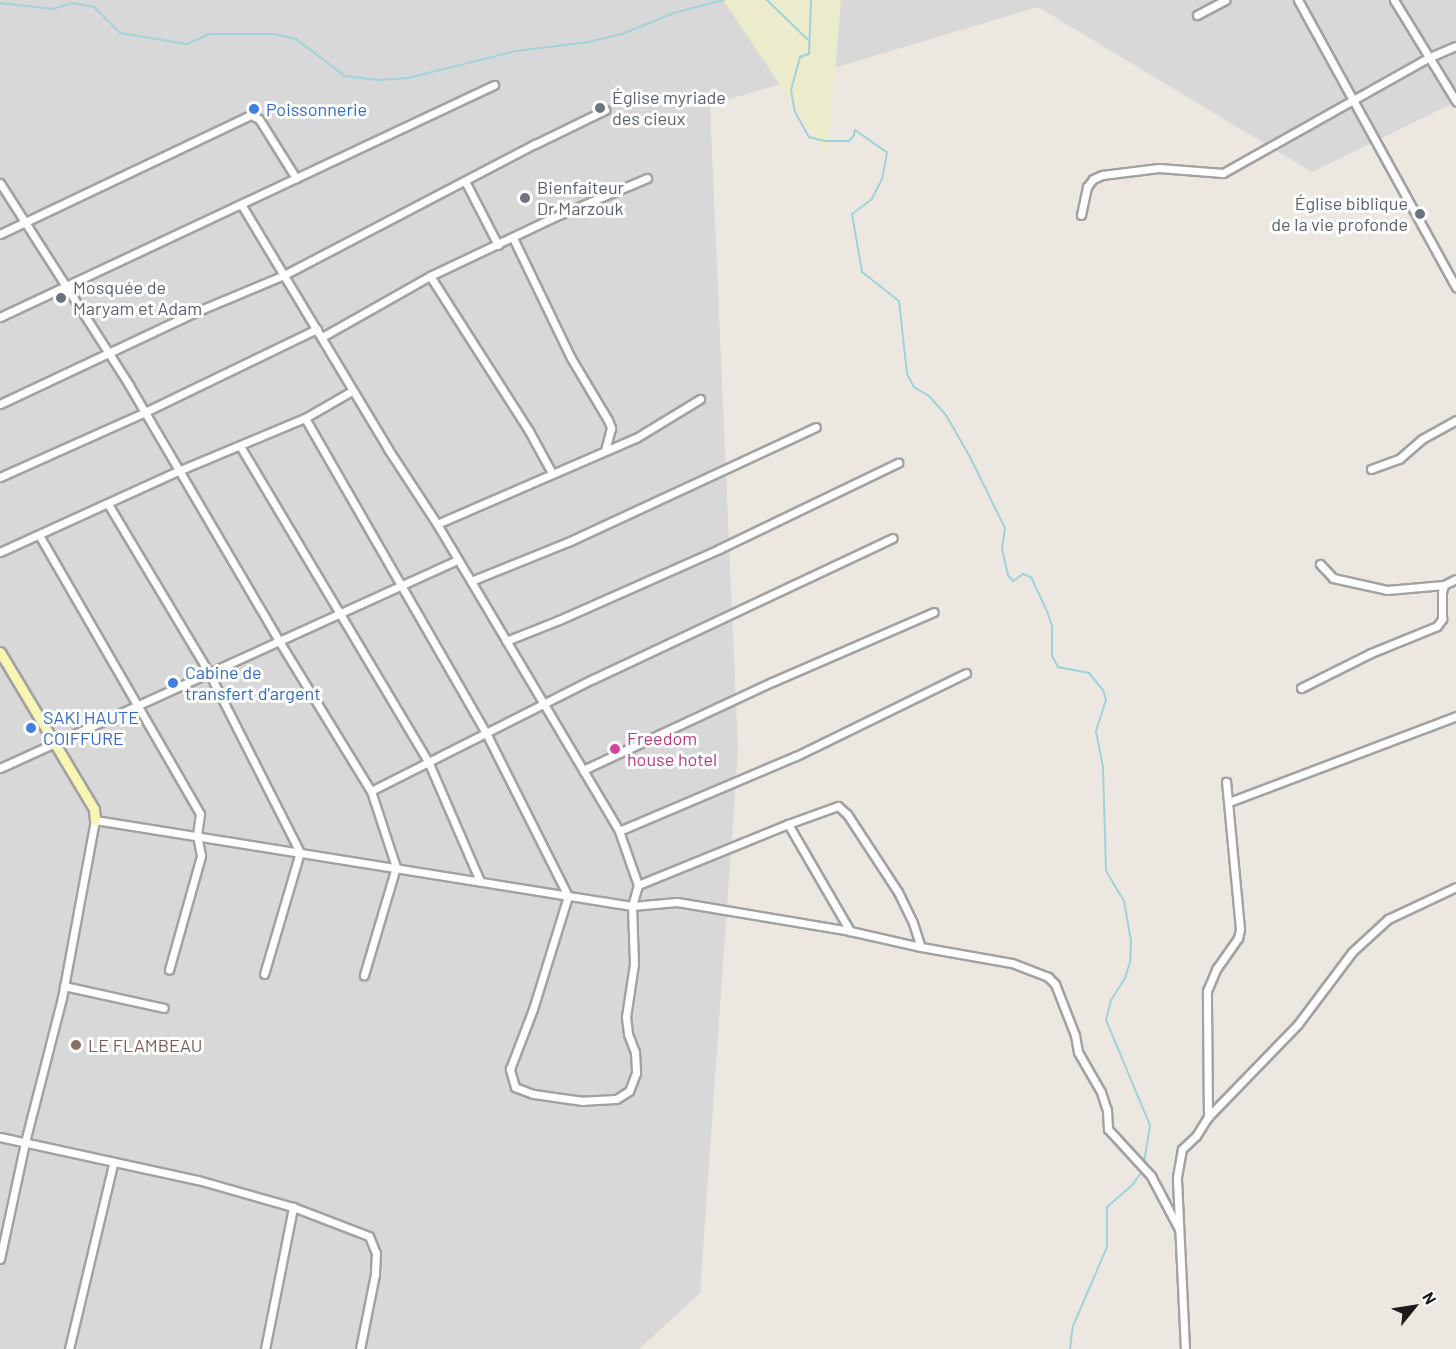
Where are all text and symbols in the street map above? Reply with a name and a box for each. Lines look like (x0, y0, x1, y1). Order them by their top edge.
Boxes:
place label: Église myriade des cieux (612, 87, 726, 130)
place label: Poissonnerie (266, 98, 367, 120)
marker: Église myriade des cieux (593, 101, 607, 115)
marker: Poissonnerie (247, 102, 261, 116)
place label: Bienfaiteur Dr Marzouk (537, 177, 624, 219)
marker: Bienfaiteur Dr Marzouk (518, 191, 532, 205)
place label: Église biblique de la vie profonde (1271, 193, 1408, 236)
marker: Église biblique de la vie profonde (1413, 207, 1427, 221)
place label: Mosquée de Maryam et Adam (73, 277, 202, 320)
marker: Mosquée de Maryam et Adam (54, 291, 68, 305)
place label: Cabine de transfert d'argent (185, 662, 321, 704)
marker: Cabine de transfert d'argent (166, 676, 180, 690)
place label: SAKI HAUTE COIFFURE (43, 707, 139, 750)
marker: SAKI HAUTE COIFFURE (24, 721, 38, 735)
place label: Freedom house hotel (627, 728, 717, 771)
marker: Freedom house hotel (608, 742, 622, 756)
place label: LE FLAMBEAU (88, 1034, 202, 1056)
marker: LE FLAMBEAU (69, 1038, 83, 1052)
north arrow (1384, 1277, 1444, 1337)
text: N (1419, 1288, 1441, 1307)

